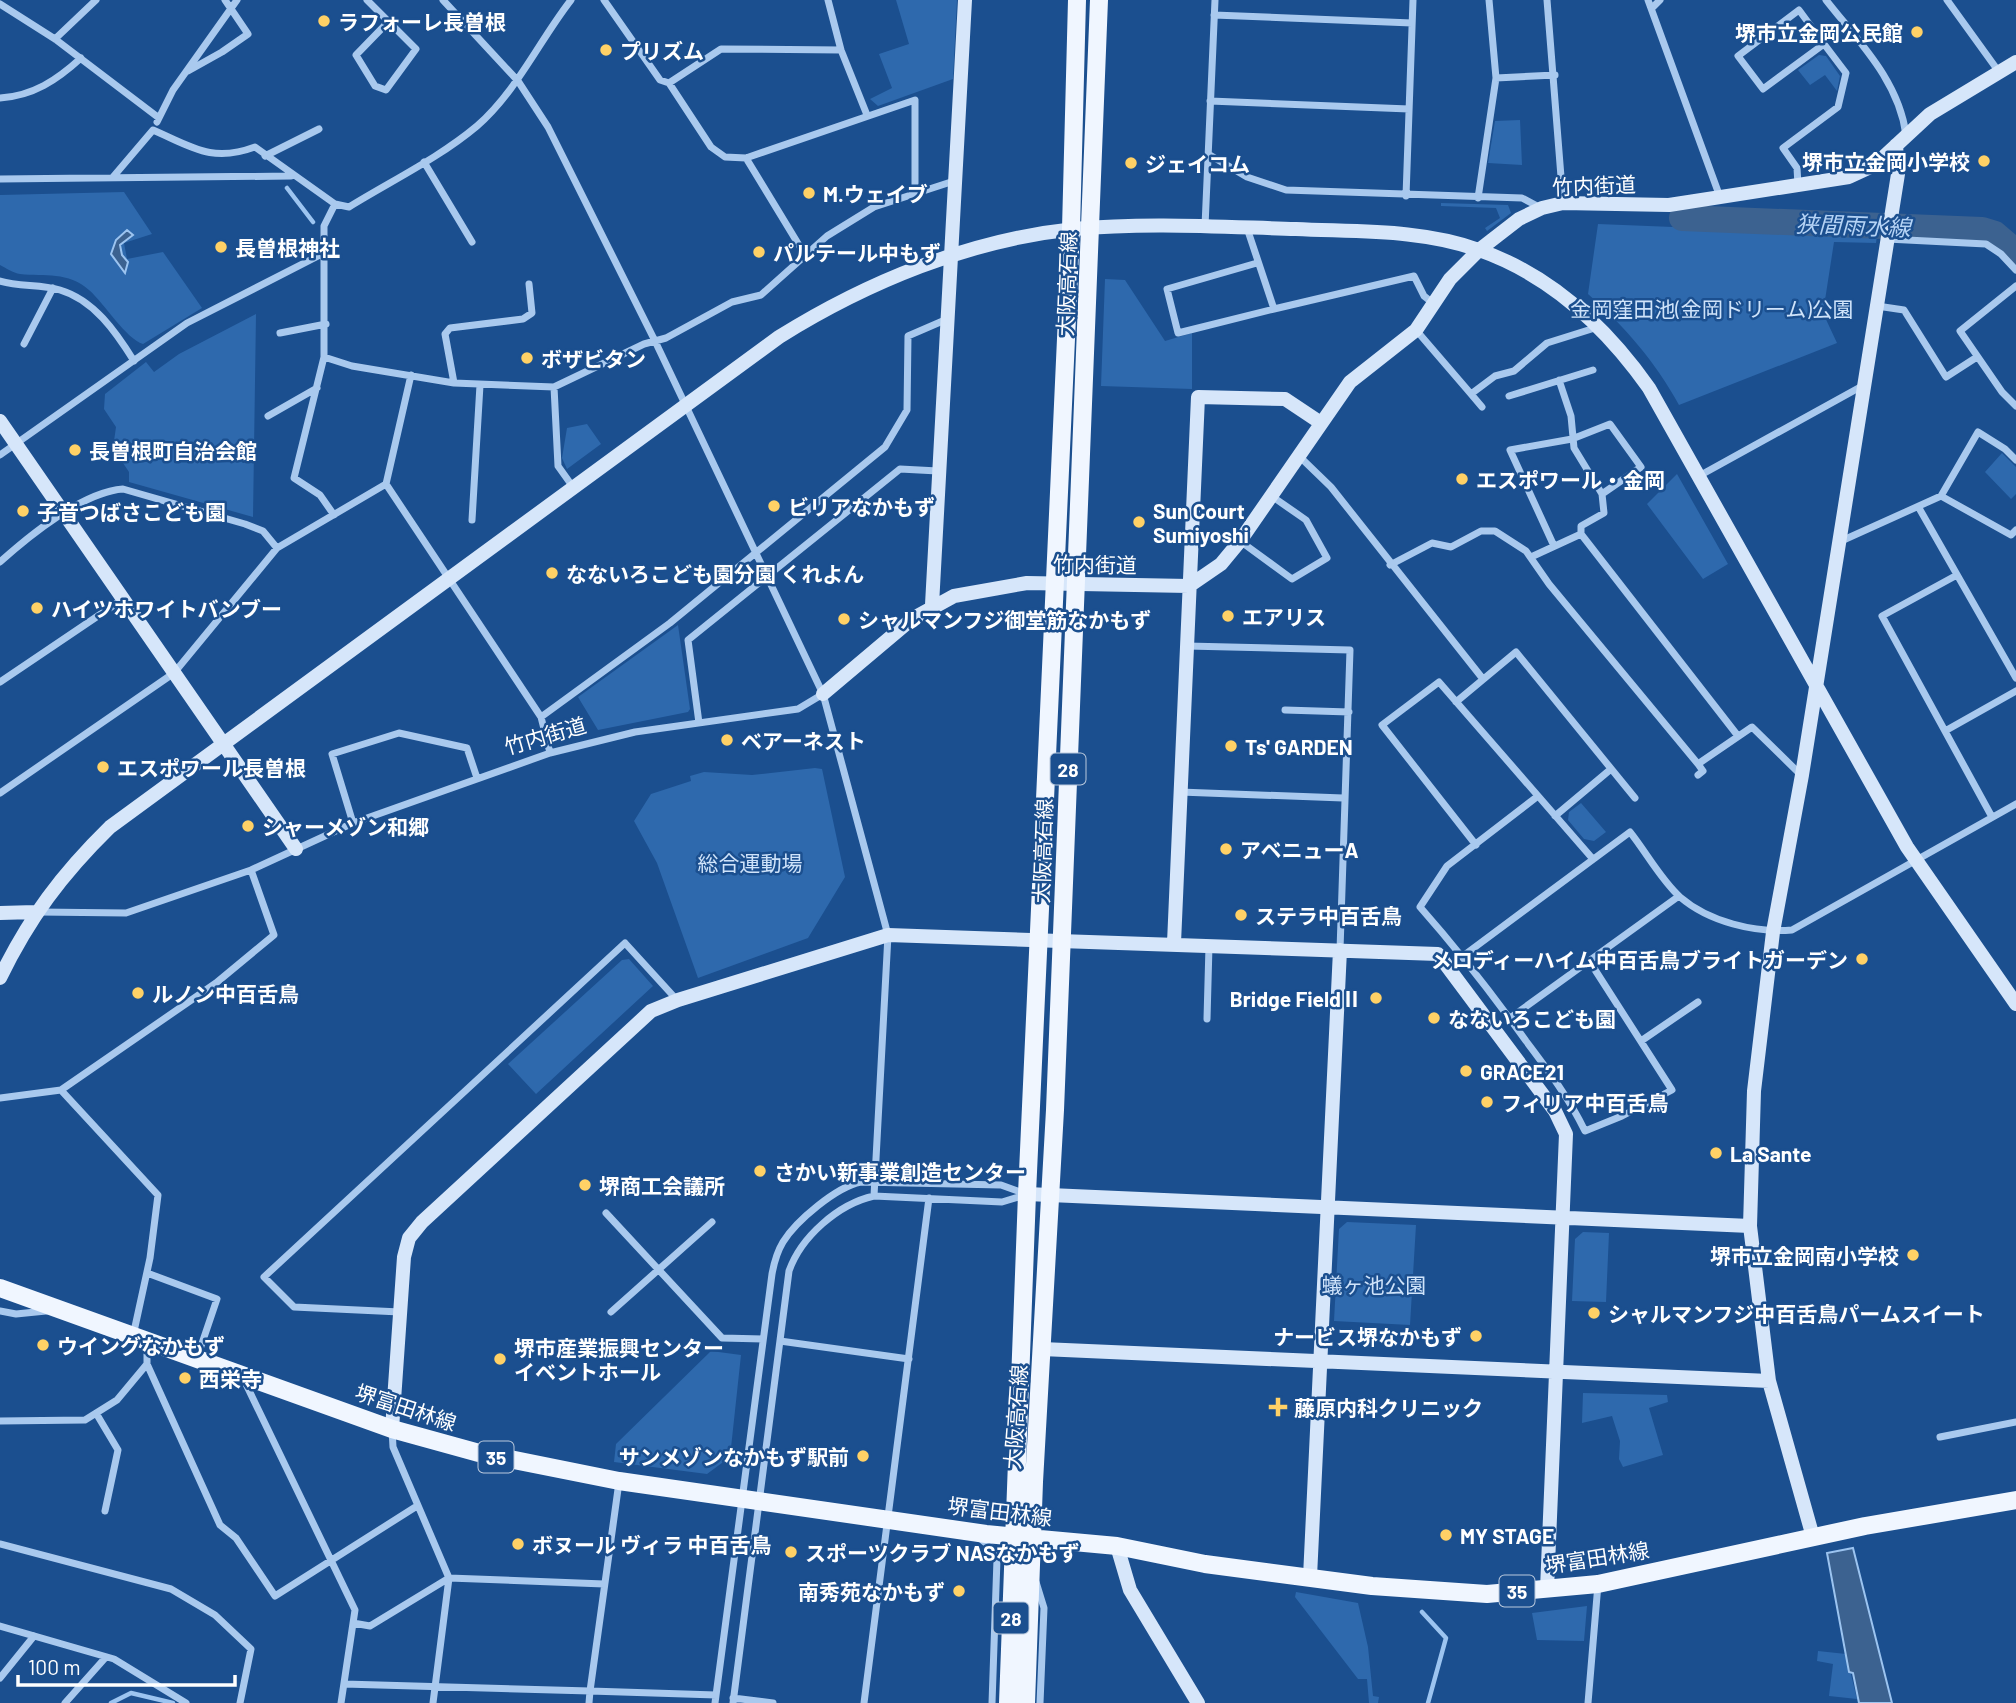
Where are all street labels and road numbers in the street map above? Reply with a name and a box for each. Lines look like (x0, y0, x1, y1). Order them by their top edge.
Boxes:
street label: 竹内街道 (1552, 171, 1636, 199)
street label: 大阪高石線 (1052, 231, 1080, 337)
street label: 竹内街道 (1053, 551, 1137, 577)
street label: 竹内街道 (501, 711, 589, 759)
road number: 28 (1050, 754, 1086, 784)
street label: 大阪高石線 (1028, 798, 1056, 904)
street label: 大阪高石線 (999, 1364, 1031, 1470)
street label: 堺富田林線 (352, 1379, 460, 1435)
road number: 35 (478, 1442, 514, 1472)
street label: 堺富田林線 (946, 1492, 1054, 1530)
street label: 堺富田林線 (1543, 1536, 1651, 1578)
road number: 35 (1500, 1576, 1534, 1606)
road number: 28 (993, 1602, 1028, 1634)

